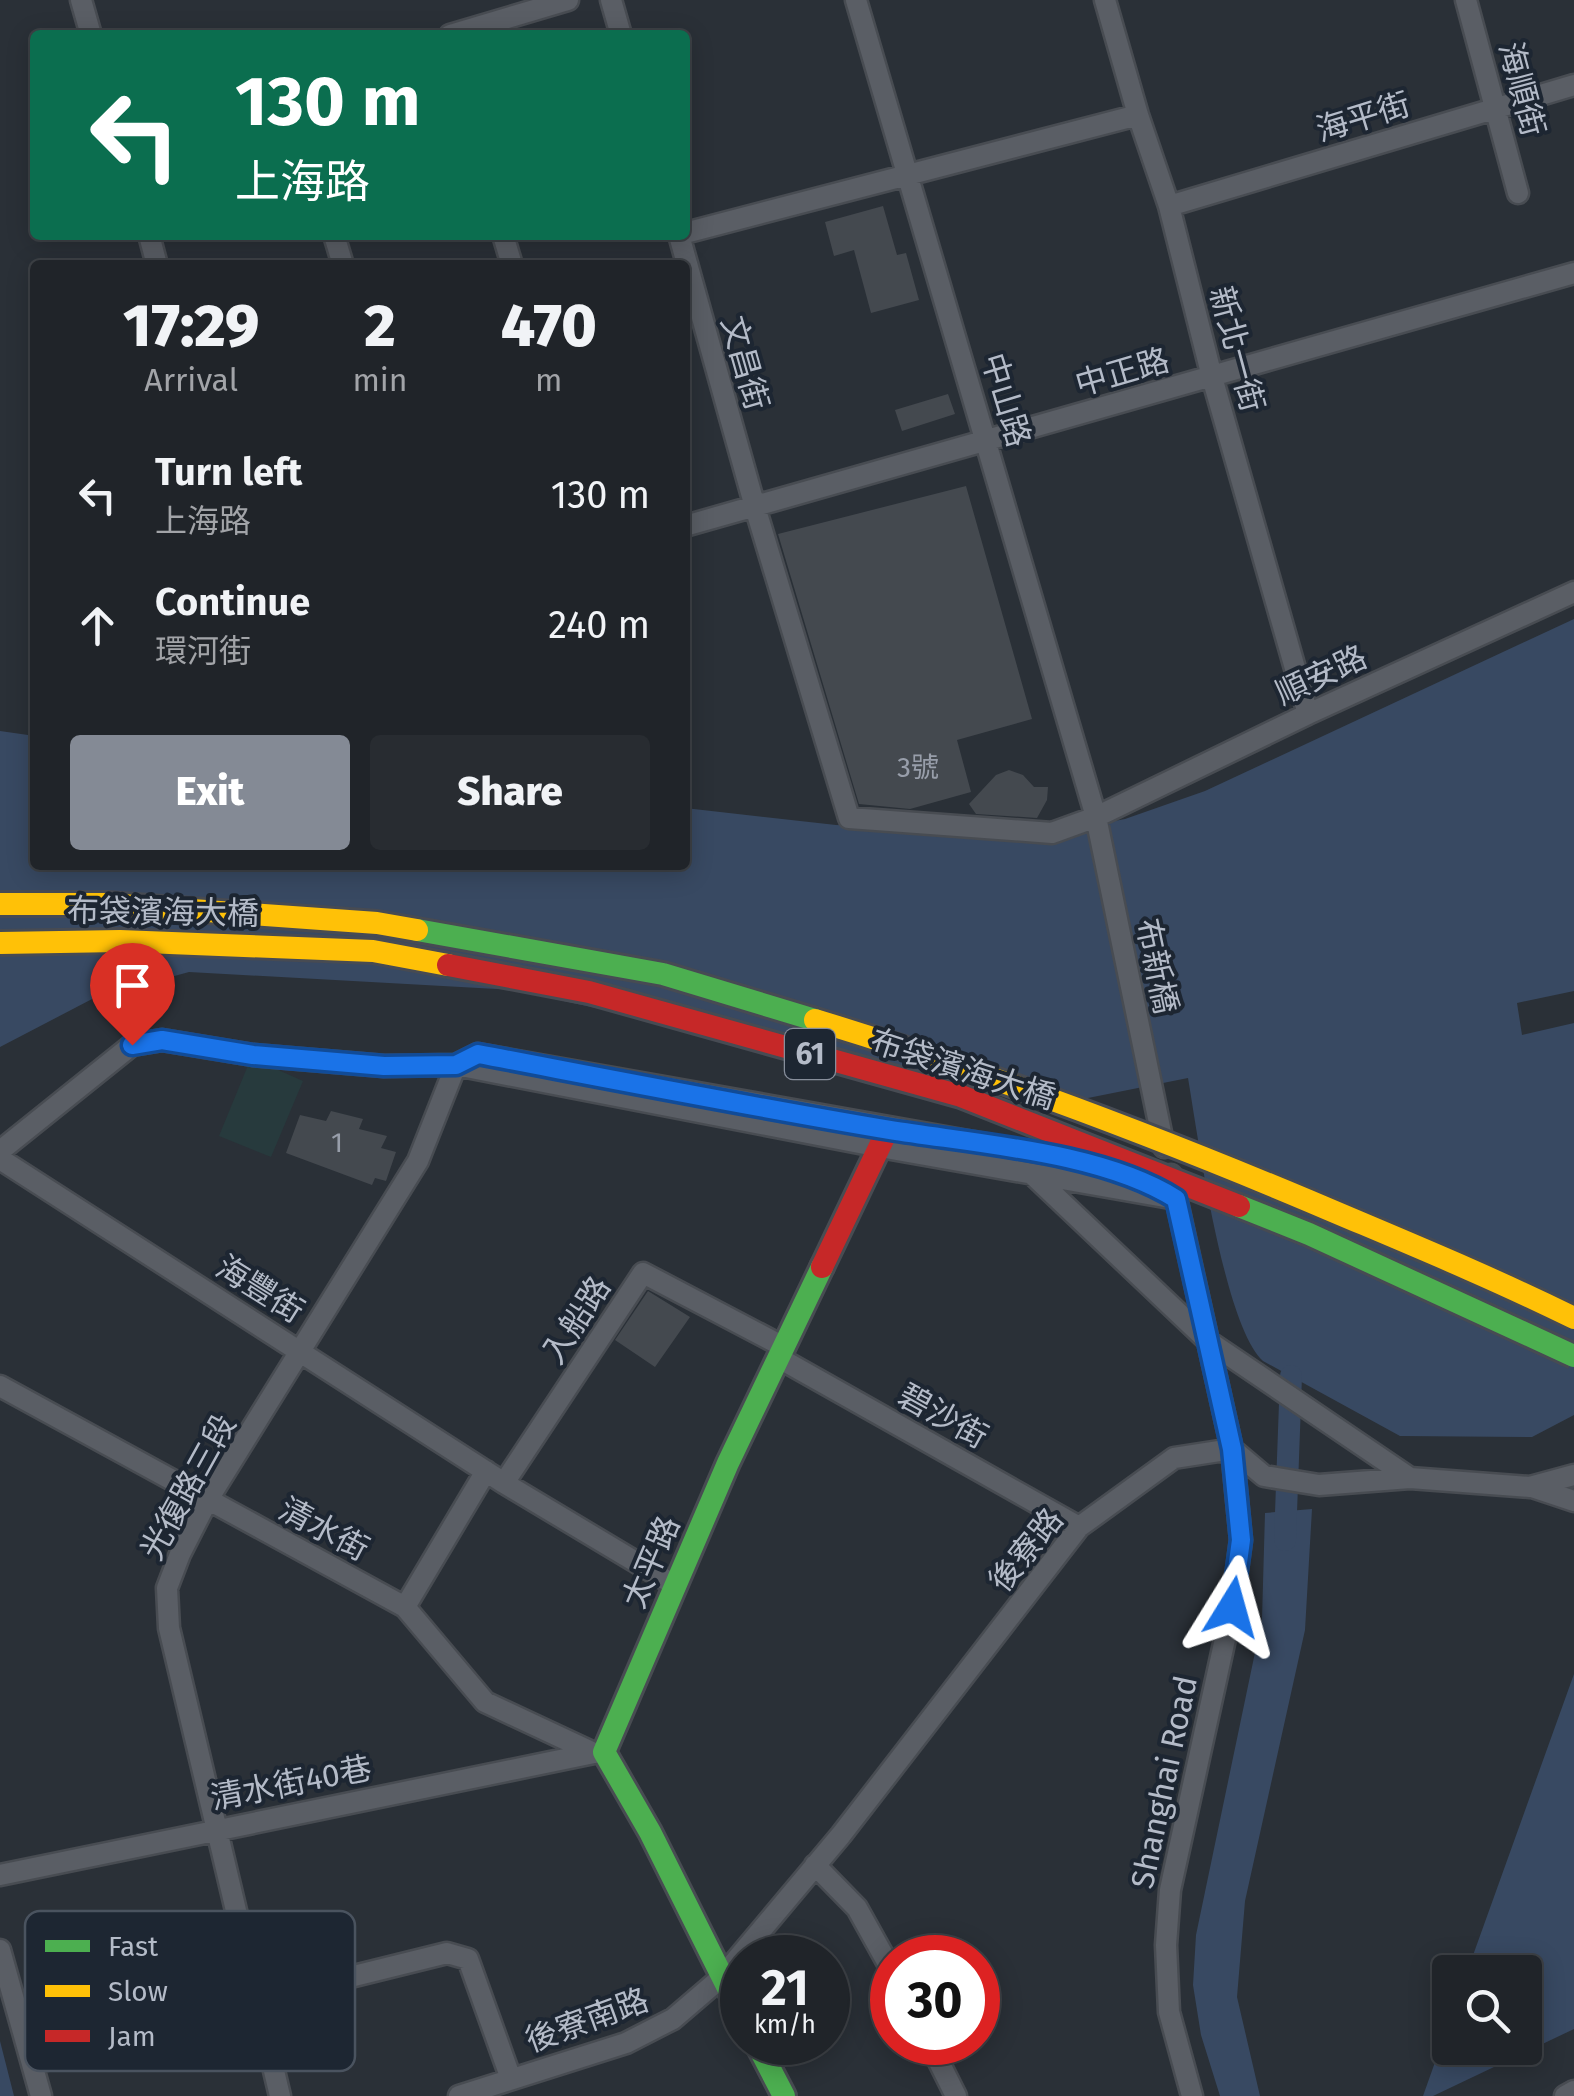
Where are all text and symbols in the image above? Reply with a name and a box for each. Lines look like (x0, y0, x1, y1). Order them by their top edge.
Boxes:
street label: 海順街 (1491, 38, 1553, 140)
text: 130 m (235, 60, 421, 144)
icon: left (70, 70, 200, 200)
street label: 海平街 (1312, 85, 1414, 149)
text: 上海路 (235, 155, 370, 209)
street label: 新北一街 (1202, 282, 1272, 416)
text: 17:29 (123, 290, 259, 362)
text: 2 (364, 290, 396, 362)
text: 470 (501, 290, 597, 362)
street label: 文昌街 (714, 312, 776, 414)
street label: 中正路 (1071, 341, 1173, 403)
street label: 中山路 (974, 349, 1038, 451)
text: Arrival (144, 361, 238, 399)
text: min (352, 361, 408, 399)
text: m (535, 361, 563, 399)
text: Turn left (155, 449, 302, 495)
icon: left (70, 468, 125, 523)
text: 130 m (551, 472, 650, 518)
text: 上海路 (155, 502, 251, 540)
text: Continue (155, 579, 310, 625)
icon: ahead (70, 598, 125, 653)
text: 240 m (548, 602, 650, 648)
text: 環河街 (155, 632, 251, 670)
street label: 順安路 (1269, 637, 1373, 713)
button: Exit (70, 735, 350, 850)
button: Share (370, 735, 650, 850)
house number: 3號 (897, 751, 939, 784)
street label: 布袋濱海大橋 (67, 891, 259, 933)
street label: 布新橋 (1128, 915, 1186, 1017)
pin (90, 943, 175, 1046)
icon: arrive (105, 958, 160, 1013)
street label: 布袋濱海大橋 (866, 1021, 1060, 1117)
road number: 61 (785, 1029, 835, 1079)
house number: 1 (331, 1126, 343, 1159)
street label: 海豐街 (209, 1247, 311, 1331)
street label: 入船路 (534, 1269, 618, 1371)
street label: 碧沙街 (892, 1376, 994, 1456)
street label: 光復路三段 (133, 1408, 243, 1566)
street label: 清水街 (273, 1490, 375, 1568)
street label: 後寮路 (981, 1501, 1071, 1599)
street label: 太平路 (615, 1510, 687, 1614)
position arrow (1180, 1555, 1284, 1659)
street label: Shanghai Road (1123, 1672, 1205, 1892)
street label: 清水街40巷 (207, 1749, 375, 1817)
legend (25, 1911, 355, 2071)
text: Fast (108, 1930, 159, 1963)
speed limit sign: 30 (870, 1935, 1000, 2065)
map controls (1432, 1955, 1542, 2065)
button: search (1432, 1955, 1542, 2065)
text: 21 (761, 1958, 809, 2018)
text: Slow (108, 1975, 168, 2008)
street label: 後寮南路 (520, 1980, 654, 2060)
text: km/h (754, 2010, 816, 2040)
text: Jam (108, 2020, 156, 2053)

